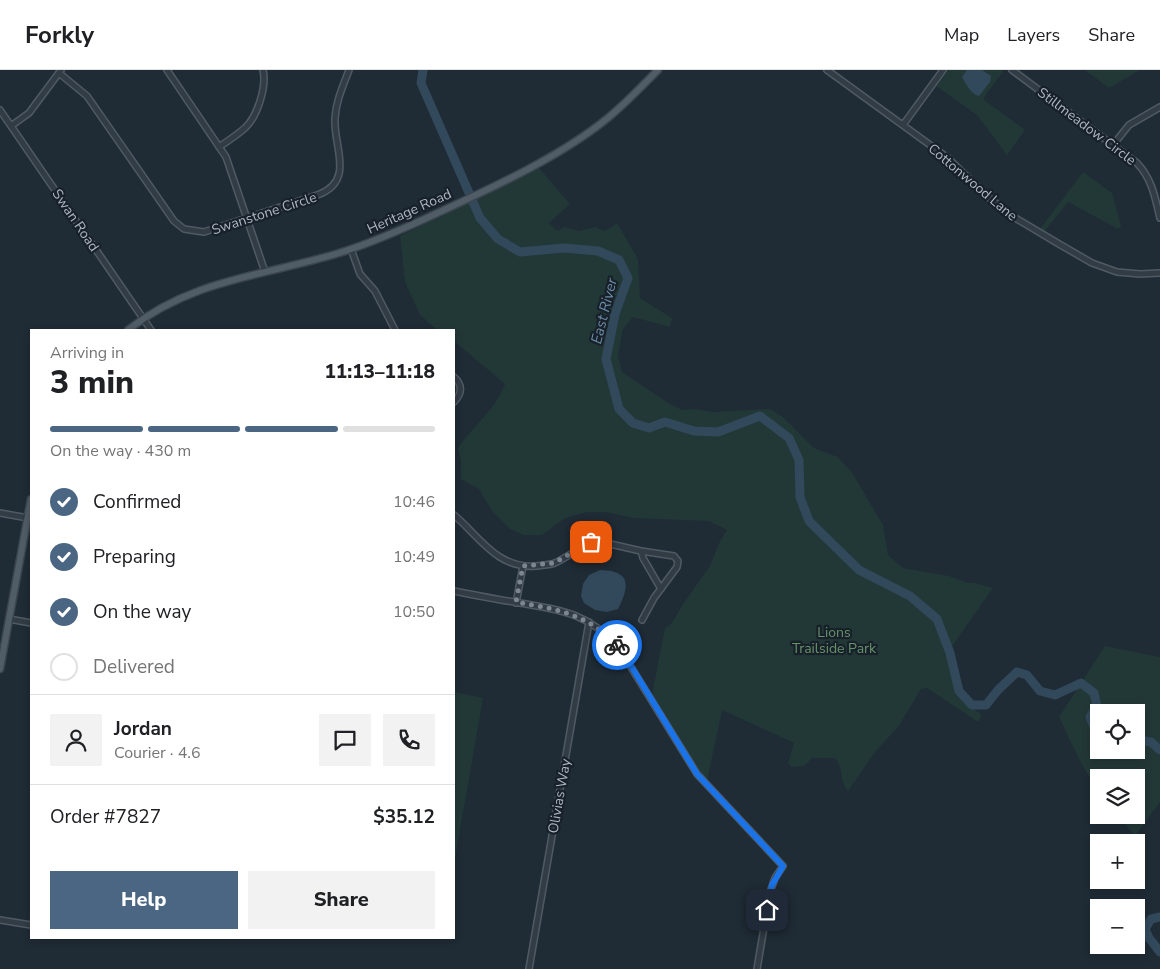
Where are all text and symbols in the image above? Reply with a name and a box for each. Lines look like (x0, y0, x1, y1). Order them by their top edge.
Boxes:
text: Forkly (25, 19, 94, 51)
text: Map (944, 23, 979, 47)
text: Layers (1007, 23, 1060, 47)
text: Share (1088, 23, 1135, 47)
street label: Stillmeadow Circle (1034, 83, 1140, 170)
street label: Cottonwood Lane (924, 139, 1021, 225)
street label: Heritage Road (364, 184, 454, 239)
street label: Swan Road (48, 185, 104, 255)
street label: Swanstone Circle (209, 188, 319, 239)
water label: East River (586, 275, 622, 346)
text: Arriving in (50, 342, 124, 364)
text: 11:13–11:18 (324, 359, 435, 385)
text: 3 min (50, 361, 134, 404)
text: On the way · 430 m (50, 440, 191, 462)
icon: check (50, 488, 78, 516)
text: Confirmed (93, 489, 181, 515)
text: 10:46 (393, 491, 435, 513)
pin (570, 521, 612, 563)
icon: bag (577, 528, 605, 556)
icon: check (50, 543, 78, 571)
text: Preparing (93, 544, 176, 570)
text: 10:49 (393, 546, 435, 568)
icon: check (50, 598, 78, 626)
text: On the way (93, 599, 191, 625)
text: 10:50 (393, 601, 435, 623)
courier (592, 620, 642, 670)
park label: Lions Trailside Park (792, 623, 877, 658)
icon: bike (603, 631, 631, 659)
text: Delivered (93, 654, 175, 680)
map controls (1090, 704, 1145, 954)
button: locate (1090, 704, 1145, 759)
button: person (50, 714, 102, 766)
button: chat (319, 714, 371, 766)
button: phone (383, 714, 435, 766)
text: Jordan (114, 716, 172, 742)
text: Courier · 4.6 (114, 742, 200, 764)
street label: Olivias Way (544, 756, 576, 835)
button: layers (1090, 769, 1145, 824)
text: Order #7827 (50, 804, 161, 830)
text: $35.12 (373, 804, 435, 830)
button: + (1090, 834, 1145, 889)
button: Help (50, 871, 238, 929)
button: Share (248, 871, 435, 929)
pin (746, 889, 788, 931)
icon: home (753, 896, 781, 924)
button: − (1090, 899, 1145, 954)

